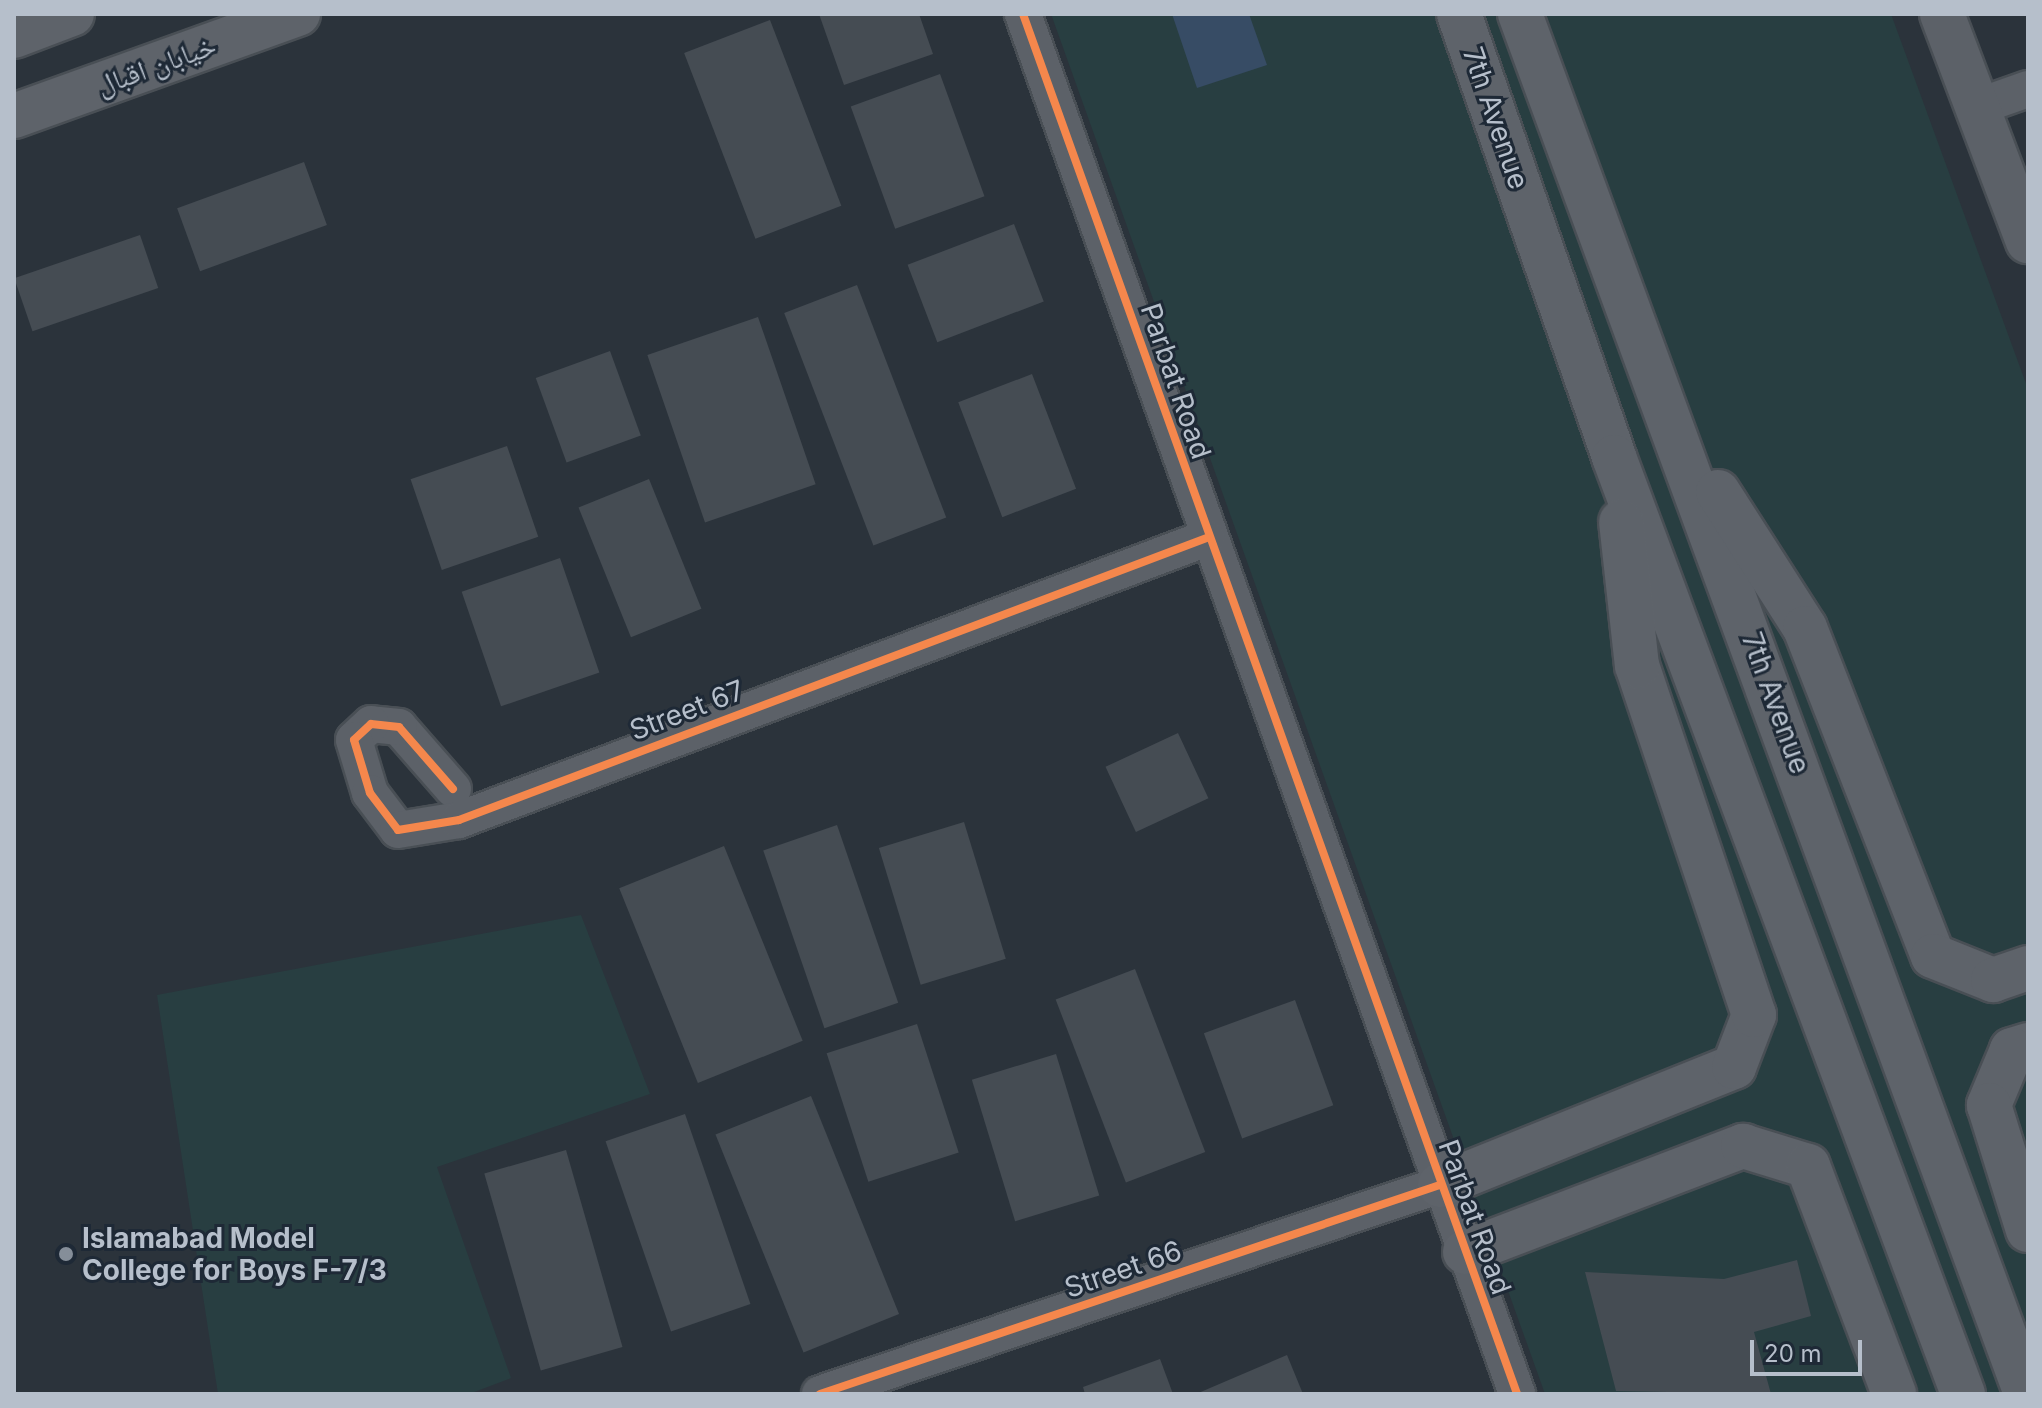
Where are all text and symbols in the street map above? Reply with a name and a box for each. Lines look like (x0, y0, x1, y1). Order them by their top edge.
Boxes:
street label: خیابان اقبال (92, 28, 220, 102)
street label: 7th Avenue (1456, 43, 1536, 193)
street label: Parbat Road (1134, 299, 1218, 463)
street label: 7th Avenue (1735, 628, 1817, 778)
street label: Street 67 (625, 673, 749, 747)
street label: Parbat Road (1431, 1135, 1519, 1299)
place label: Islamabad Model College for Boys F-7/3 (82, 1221, 387, 1287)
street label: Street 66 (1060, 1233, 1186, 1305)
marker: Islamabad Model College for Boys F-7/3 (57, 1245, 75, 1263)
scale bar (1754, 1324, 1866, 1374)
text: 20 m (1764, 1339, 1822, 1368)

